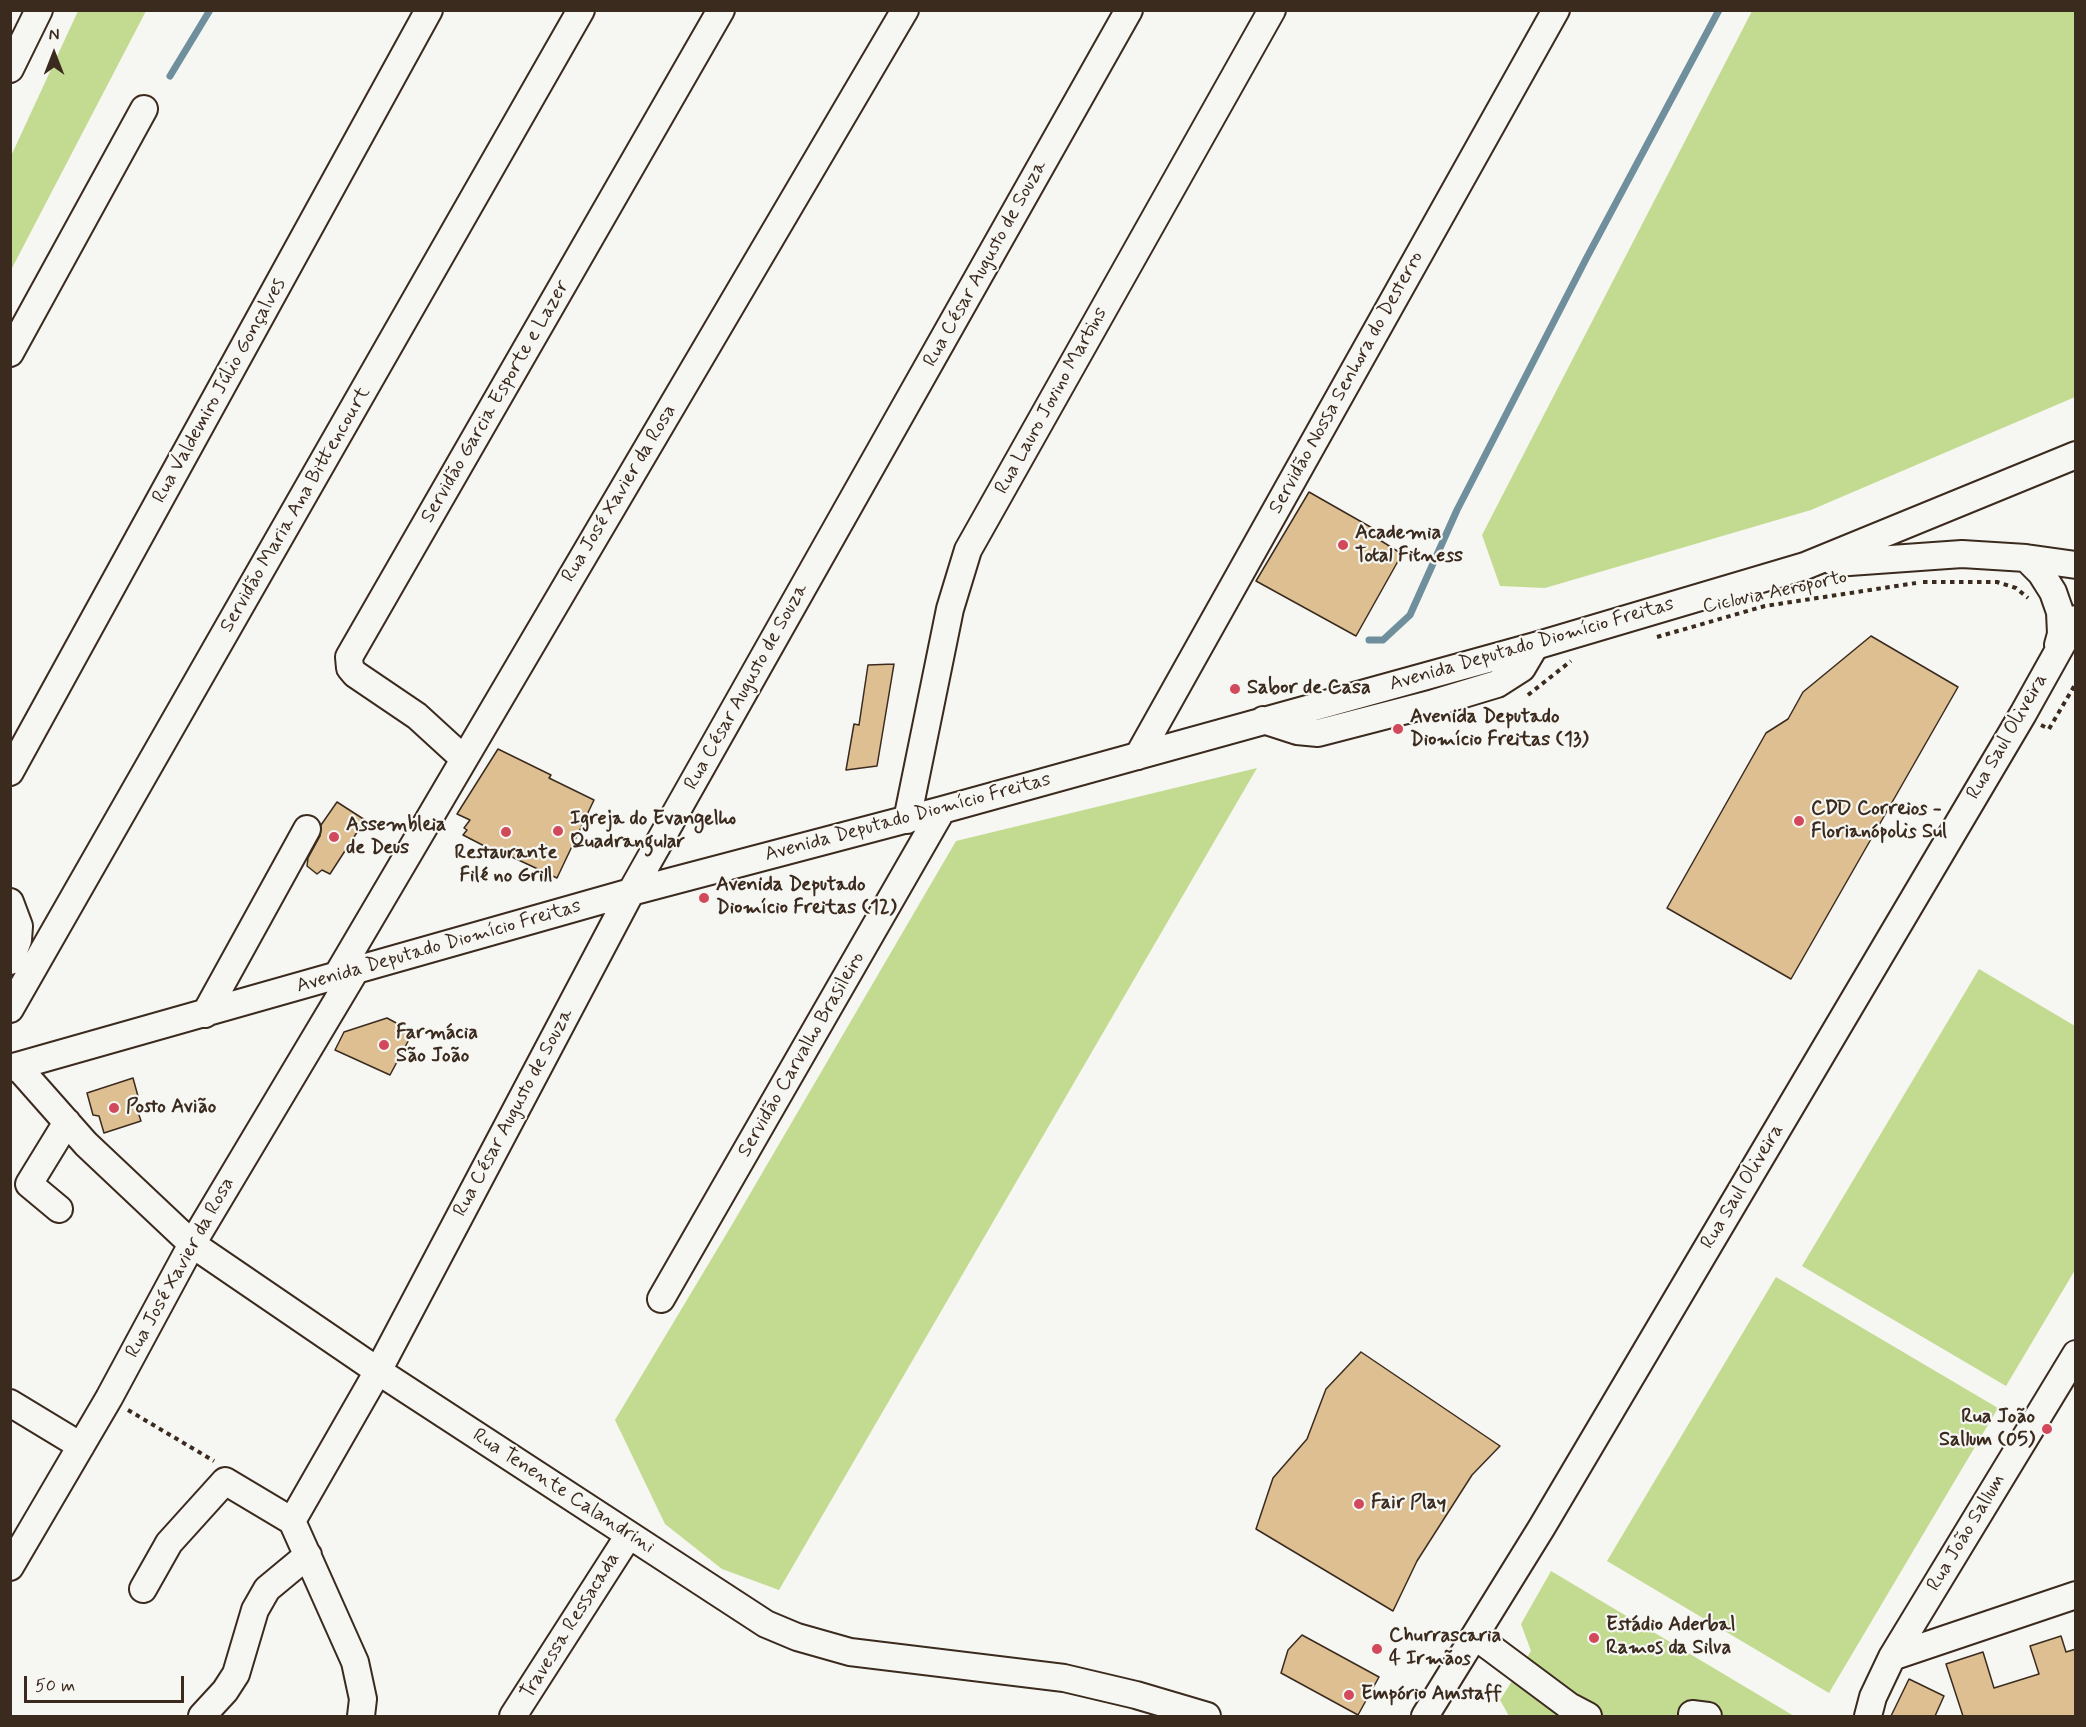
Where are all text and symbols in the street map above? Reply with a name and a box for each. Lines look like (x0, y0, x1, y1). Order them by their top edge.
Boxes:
north arrow (24, 24, 84, 84)
text: N (49, 25, 59, 46)
street label: Rua César Augusto de Souza (919, 157, 1053, 371)
street label: Servidão Nossa Senhora do Desterro (1265, 248, 1429, 518)
street label: Rua Valdemiro Júlio Gonçalves (148, 274, 292, 508)
street label: Servidão Garcia Esporte e Lazer (417, 276, 575, 528)
street label: Rua Lauro Jovino Martins (991, 303, 1113, 499)
street label: Servidão Maria Ana Bittencourt (216, 383, 376, 637)
street label: Rua José Xavier da Rosa (557, 401, 683, 587)
place label: Academia Total Fitness (1355, 522, 1463, 569)
marker: Academia Total Fitness (1336, 538, 1350, 552)
street label: Ciclovia Aeroporto (1701, 566, 1849, 620)
street label: Rua César Augusto de Souza (680, 580, 814, 794)
street label: Avenida Deputado Diomício Freitas (1387, 593, 1677, 697)
street label: Rua Saul Oliveira (1962, 670, 2054, 804)
place label: Sabor de Casa (1247, 677, 1371, 701)
marker: Sabor de Casa (1228, 682, 1242, 696)
place label: Avenida Deputado Diomício Freitas (13) (1410, 706, 1589, 753)
marker: Avenida Deputado Diomício Freitas (13) (1391, 722, 1405, 736)
street label: Avenida Deputado Diomício Freitas (762, 768, 1054, 868)
place label: CDD Correios - Florianópolis Sul (1811, 798, 1947, 845)
place label: Igreja do Evangelho Quadrangular (570, 808, 736, 855)
place label: Assembleia de Deus (346, 814, 446, 861)
marker: CDD Correios - Florianópolis Sul (1792, 814, 1806, 828)
marker: Igreja do Evangelho Quadrangular (551, 824, 565, 838)
marker: Restaurante Filé no Grill (499, 825, 513, 839)
marker: Assembleia de Deus (327, 830, 341, 844)
place label: Restaurante Filé no Grill (455, 842, 557, 889)
place label: Avenida Deputado Diomício Freitas (12) (716, 874, 897, 921)
marker: Avenida Deputado Diomício Freitas (12) (697, 891, 711, 905)
street label: Avenida Deputado Diomício Freitas (294, 895, 584, 999)
street label: Servidão Carvalho Brasileiro (733, 948, 871, 1162)
street label: Rua César Augusto de Souza (449, 1005, 579, 1221)
place label: Farmácia São João (396, 1022, 478, 1069)
marker: Farmácia São João (377, 1038, 391, 1052)
place label: Posto Avião (126, 1096, 216, 1120)
marker: Posto Avião (107, 1101, 121, 1115)
street label: Rua Saul Oliveira (1696, 1120, 1790, 1254)
street label: Rua José Xavier da Rosa (121, 1173, 241, 1363)
place label: Rua João Sallum (05) (1939, 1406, 2035, 1453)
marker: Rua João Sallum (05) (2040, 1422, 2054, 1436)
street label: Rua Tenente Calandrini (467, 1424, 659, 1560)
street label: Rua João Sallum (1923, 1470, 2011, 1596)
place label: Fair Play (1371, 1492, 1446, 1516)
marker: Fair Play (1352, 1497, 1366, 1511)
street label: Travessa Ressacada (516, 1548, 626, 1704)
place label: Estádio Aderbal Ramos da Silva (1606, 1614, 1735, 1661)
place label: Churrascaria 4 Irmãos (1389, 1625, 1501, 1672)
marker: Estádio Aderbal Ramos da Silva (1587, 1631, 1601, 1645)
marker: Churrascaria 4 Irmãos (1370, 1642, 1384, 1656)
scale bar (27, 1664, 188, 1702)
text: 50 m (35, 1674, 75, 1698)
place label: Empório Amstaff (1361, 1683, 1502, 1707)
marker: Empório Amstaff (1342, 1688, 1356, 1702)

